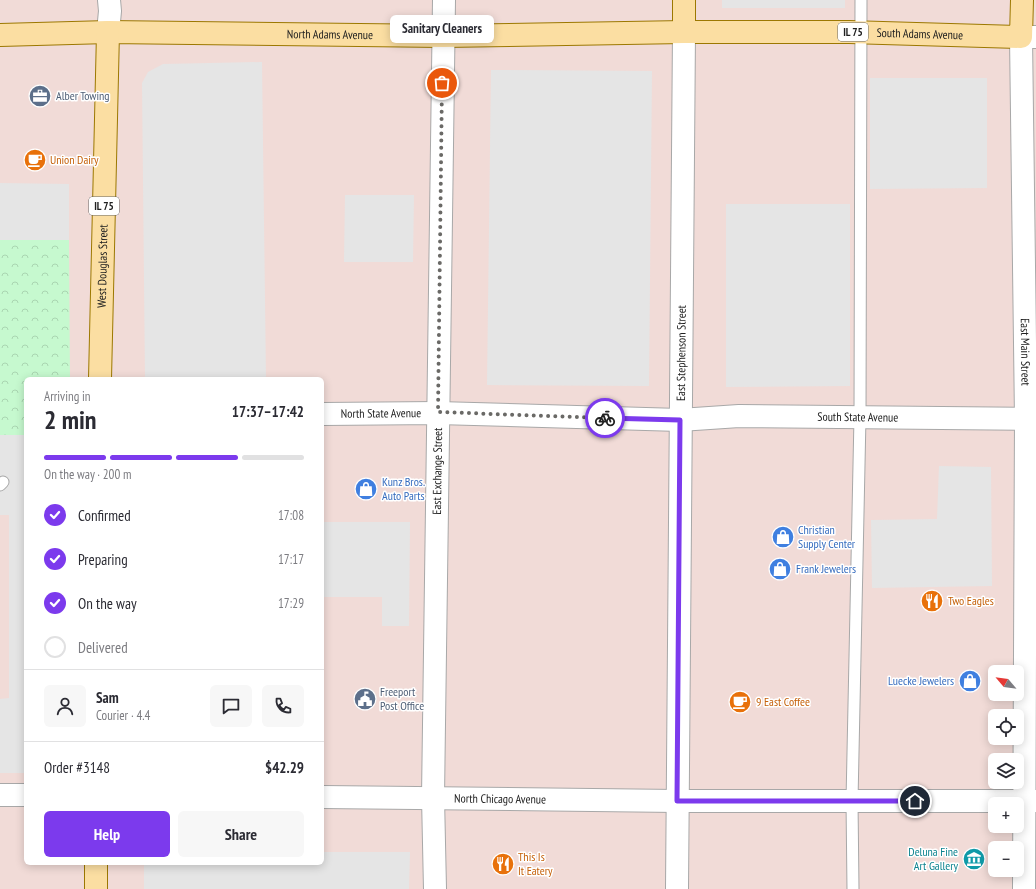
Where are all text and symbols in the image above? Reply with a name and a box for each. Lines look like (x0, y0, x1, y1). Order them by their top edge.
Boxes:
callout: Sanitary Cleaners (390, 15, 494, 43)
text: Sanitary Cleaners (402, 20, 482, 37)
road number: IL 75 (838, 23, 868, 41)
street label: South Adams Avenue (876, 25, 963, 42)
street label: North Adams Avenue (287, 26, 373, 42)
pin (425, 66, 459, 100)
icon: bag (431, 72, 453, 94)
office icon: Alber Towing (27, 83, 53, 109)
place label: Alber Towing (56, 88, 110, 103)
cafe icon: Union Dairy (22, 147, 48, 173)
place label: Union Dairy (50, 152, 99, 167)
road number: IL 75 (89, 197, 119, 215)
street label: West Douglas Street (94, 223, 111, 308)
street label: East Stephenson Street (673, 304, 689, 401)
street label: East Main Street (1018, 318, 1034, 387)
text: Arriving in (44, 388, 91, 405)
courier (585, 398, 625, 438)
text: 17:37–17:42 (232, 402, 304, 421)
text: 2 min (44, 403, 97, 436)
street label: North State Avenue (341, 405, 421, 421)
icon: bike (594, 407, 616, 429)
street label: South State Avenue (817, 409, 898, 425)
street label: East Exchange Street (429, 427, 445, 515)
text: On the way · 200 m (44, 466, 131, 483)
place label: Kunz Bros. Auto Parts (382, 474, 425, 503)
shop icon: Kunz Bros. Auto Parts (353, 476, 379, 502)
icon: check (44, 504, 66, 526)
text: Confirmed (78, 506, 131, 525)
text: 17:08 (278, 507, 304, 524)
place label: Christian Supply Center (798, 522, 856, 551)
shop icon: Christian Supply Center (770, 524, 796, 550)
icon: check (44, 548, 66, 570)
text: Preparing (78, 550, 128, 569)
text: 17:17 (278, 551, 304, 568)
shop icon: Frank Jewelers (767, 556, 793, 582)
place label: Frank Jewelers (796, 561, 856, 576)
restaurant icon: Two Eagles (919, 588, 945, 614)
icon: check (44, 592, 66, 614)
place label: Two Eagles (948, 593, 994, 608)
text: On the way (78, 594, 137, 613)
text: 17:29 (278, 595, 304, 612)
text: Delivered (78, 638, 128, 657)
north arrow (988, 665, 1024, 701)
map controls (988, 665, 1024, 877)
shop icon: Luecke Jewelers (957, 668, 983, 694)
place label: Luecke Jewelers (888, 673, 954, 688)
place label: Freeport Post Office (380, 684, 424, 713)
button: person (44, 685, 86, 727)
button: chat (210, 685, 252, 727)
button: phone (262, 685, 304, 727)
public building icon: Freeport Post Office (352, 686, 378, 712)
text: Sam (96, 688, 119, 707)
cafe icon: 9 East Coffee (727, 689, 753, 715)
place label: 9 East Coffee (756, 694, 810, 709)
text: Courier · 4.4 (96, 707, 150, 724)
button: locate (988, 709, 1024, 745)
button: layers (988, 753, 1024, 789)
text: Order #3148 (44, 758, 110, 777)
text: $42.29 (265, 758, 304, 777)
pin (898, 784, 932, 818)
street label: North Chicago Avenue (454, 790, 546, 807)
icon: home (904, 790, 926, 812)
button: + (988, 797, 1024, 833)
button: Help (44, 811, 170, 857)
button: Share (178, 811, 304, 857)
button: − (988, 841, 1024, 877)
place label: Deluna Fine Art Gallery (908, 844, 958, 873)
museum icon: Deluna Fine Art Gallery (961, 846, 987, 872)
place label: This Is It Eatery (518, 849, 553, 878)
restaurant icon: This Is It Eatery (490, 851, 516, 877)

